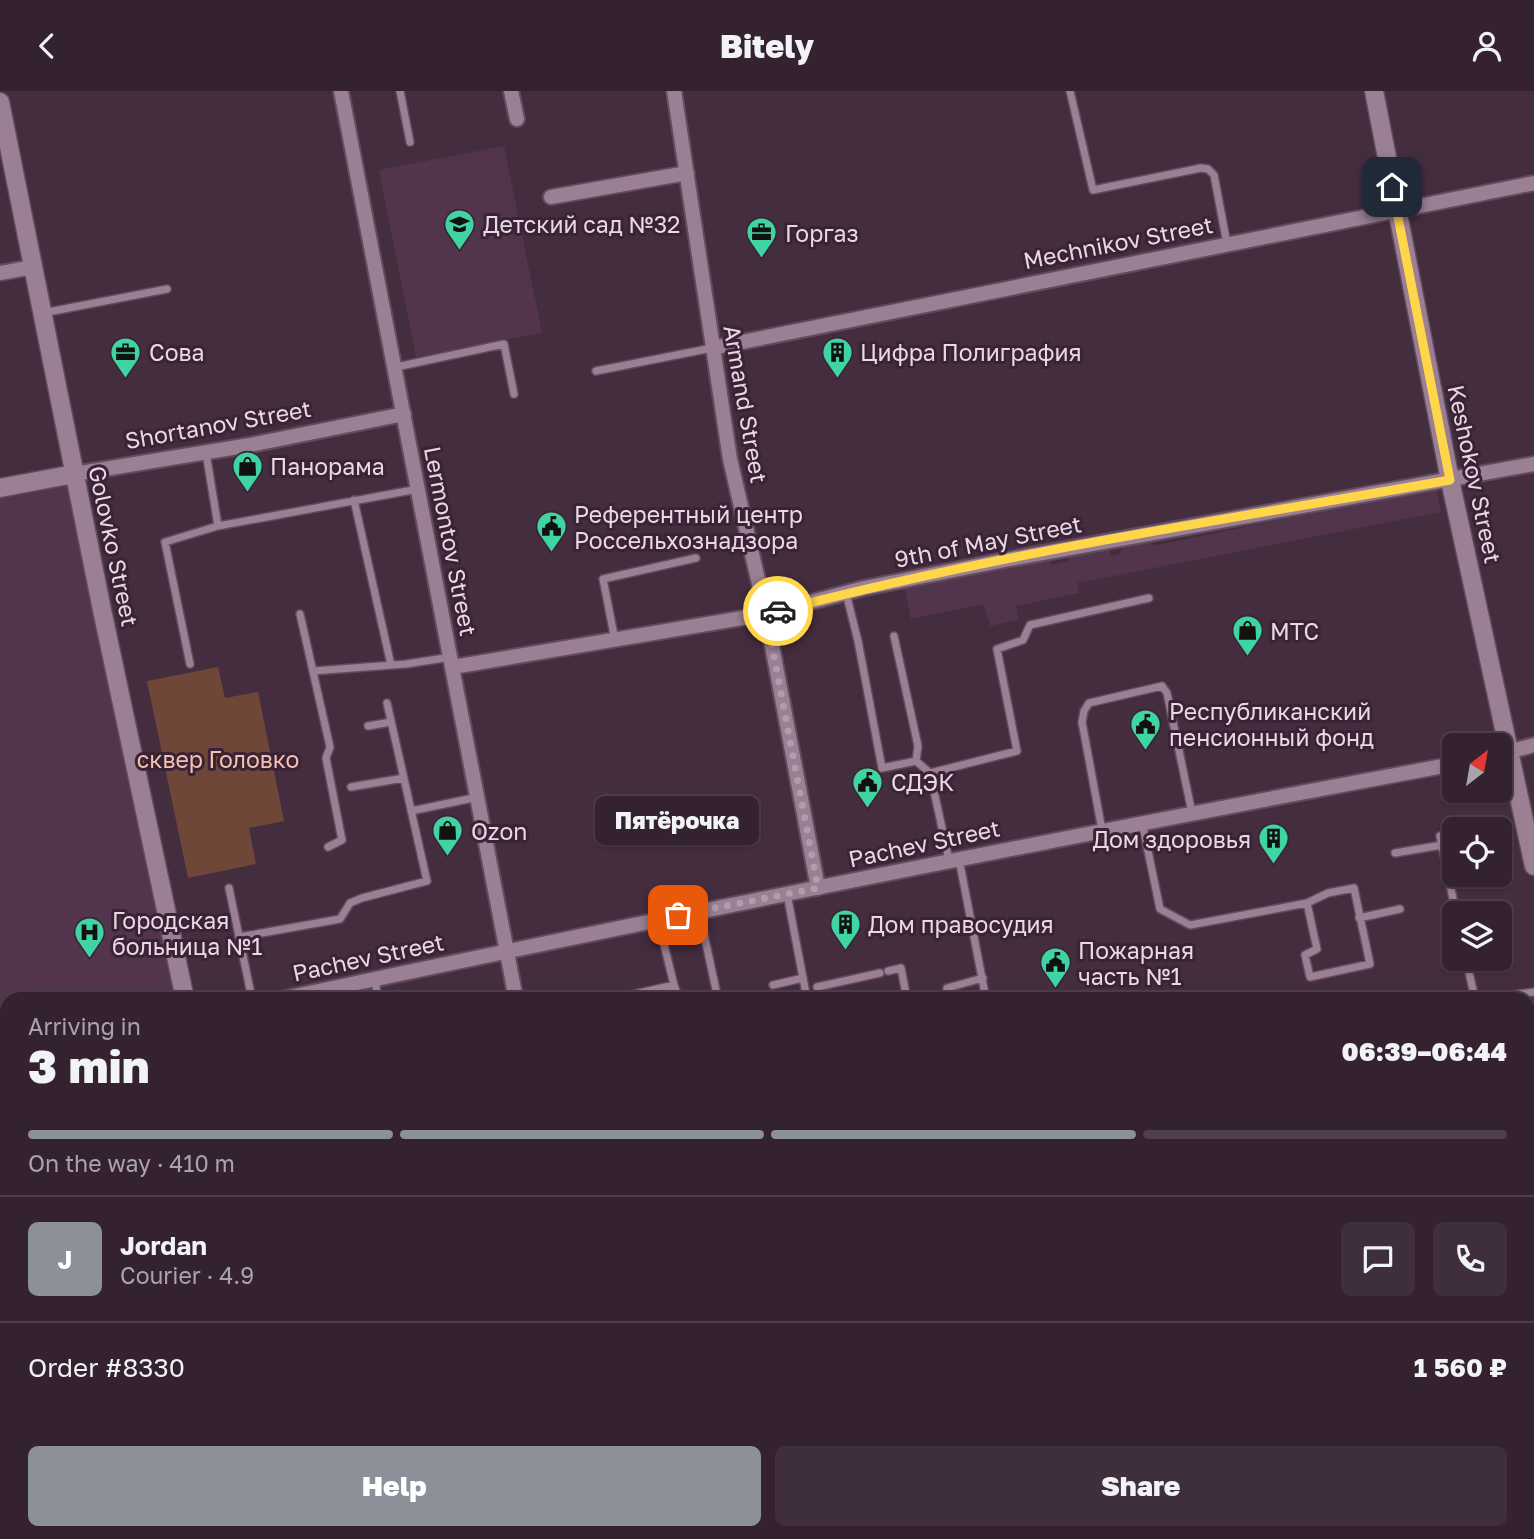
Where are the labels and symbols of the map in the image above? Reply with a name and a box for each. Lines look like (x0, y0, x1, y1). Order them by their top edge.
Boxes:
pin (1362, 157, 1422, 217)
school or university icon: Детский сад №32 (443, 207, 477, 251)
place label: Детский сад №32 (483, 210, 680, 238)
street label: Mechnikov Street (1021, 210, 1215, 274)
office icon: Горгаз (745, 216, 779, 260)
place label: Горгаз (785, 219, 859, 247)
street label: Armand Street (718, 323, 774, 485)
office icon: Сова (109, 335, 143, 379)
building icon: Цифра Полиграфия (820, 335, 854, 379)
place label: Сова (149, 338, 204, 366)
place label: Цифра Полиграфия (860, 338, 1082, 366)
street label: Keshokov Street (1442, 382, 1508, 566)
street label: Shortanov Street (123, 394, 313, 454)
street label: Lermontov Street (419, 444, 483, 638)
shop icon: Панорама (230, 449, 264, 493)
place label: Панорама (270, 452, 385, 480)
street label: Golovko Street (83, 463, 145, 629)
place label: Референтный центр Россельхознадзора (574, 500, 803, 554)
street label: 9th of May Street (892, 509, 1084, 573)
public building icon: Референтный центр Россельхознадзора (534, 510, 568, 554)
courier (743, 576, 813, 646)
shop icon: МТС (1230, 614, 1264, 658)
place label: МТС (1270, 617, 1319, 645)
place label: Республиканский пенсионный фонд (1169, 697, 1374, 751)
public building icon: Республиканский пенсионный фонд (1129, 707, 1163, 751)
north arrow (1442, 733, 1512, 803)
park label: сквер Головко (137, 745, 299, 773)
public building icon: СДЭК (851, 765, 885, 809)
place label: СДЭК (891, 768, 954, 796)
callout: Пятёрочка (596, 796, 760, 845)
street label: Pachev Street (846, 813, 1002, 873)
shop icon: Ozon (431, 814, 465, 858)
place label: Ozon (471, 817, 527, 845)
building icon: Дом здоровья (1257, 822, 1291, 866)
place label: Дом здоровья (1092, 825, 1251, 853)
pin (648, 885, 708, 945)
place label: Городская больница №1 (112, 906, 262, 960)
building icon: Дом правосудия (828, 907, 862, 951)
place label: Дом правосудия (868, 910, 1054, 938)
hospital icon: Городская больница №1 (72, 916, 106, 960)
street label: Pachev Street (290, 927, 446, 987)
place label: Пожарная часть №1 (1078, 936, 1194, 990)
public building icon: Пожарная часть №1 (1038, 946, 1072, 990)

